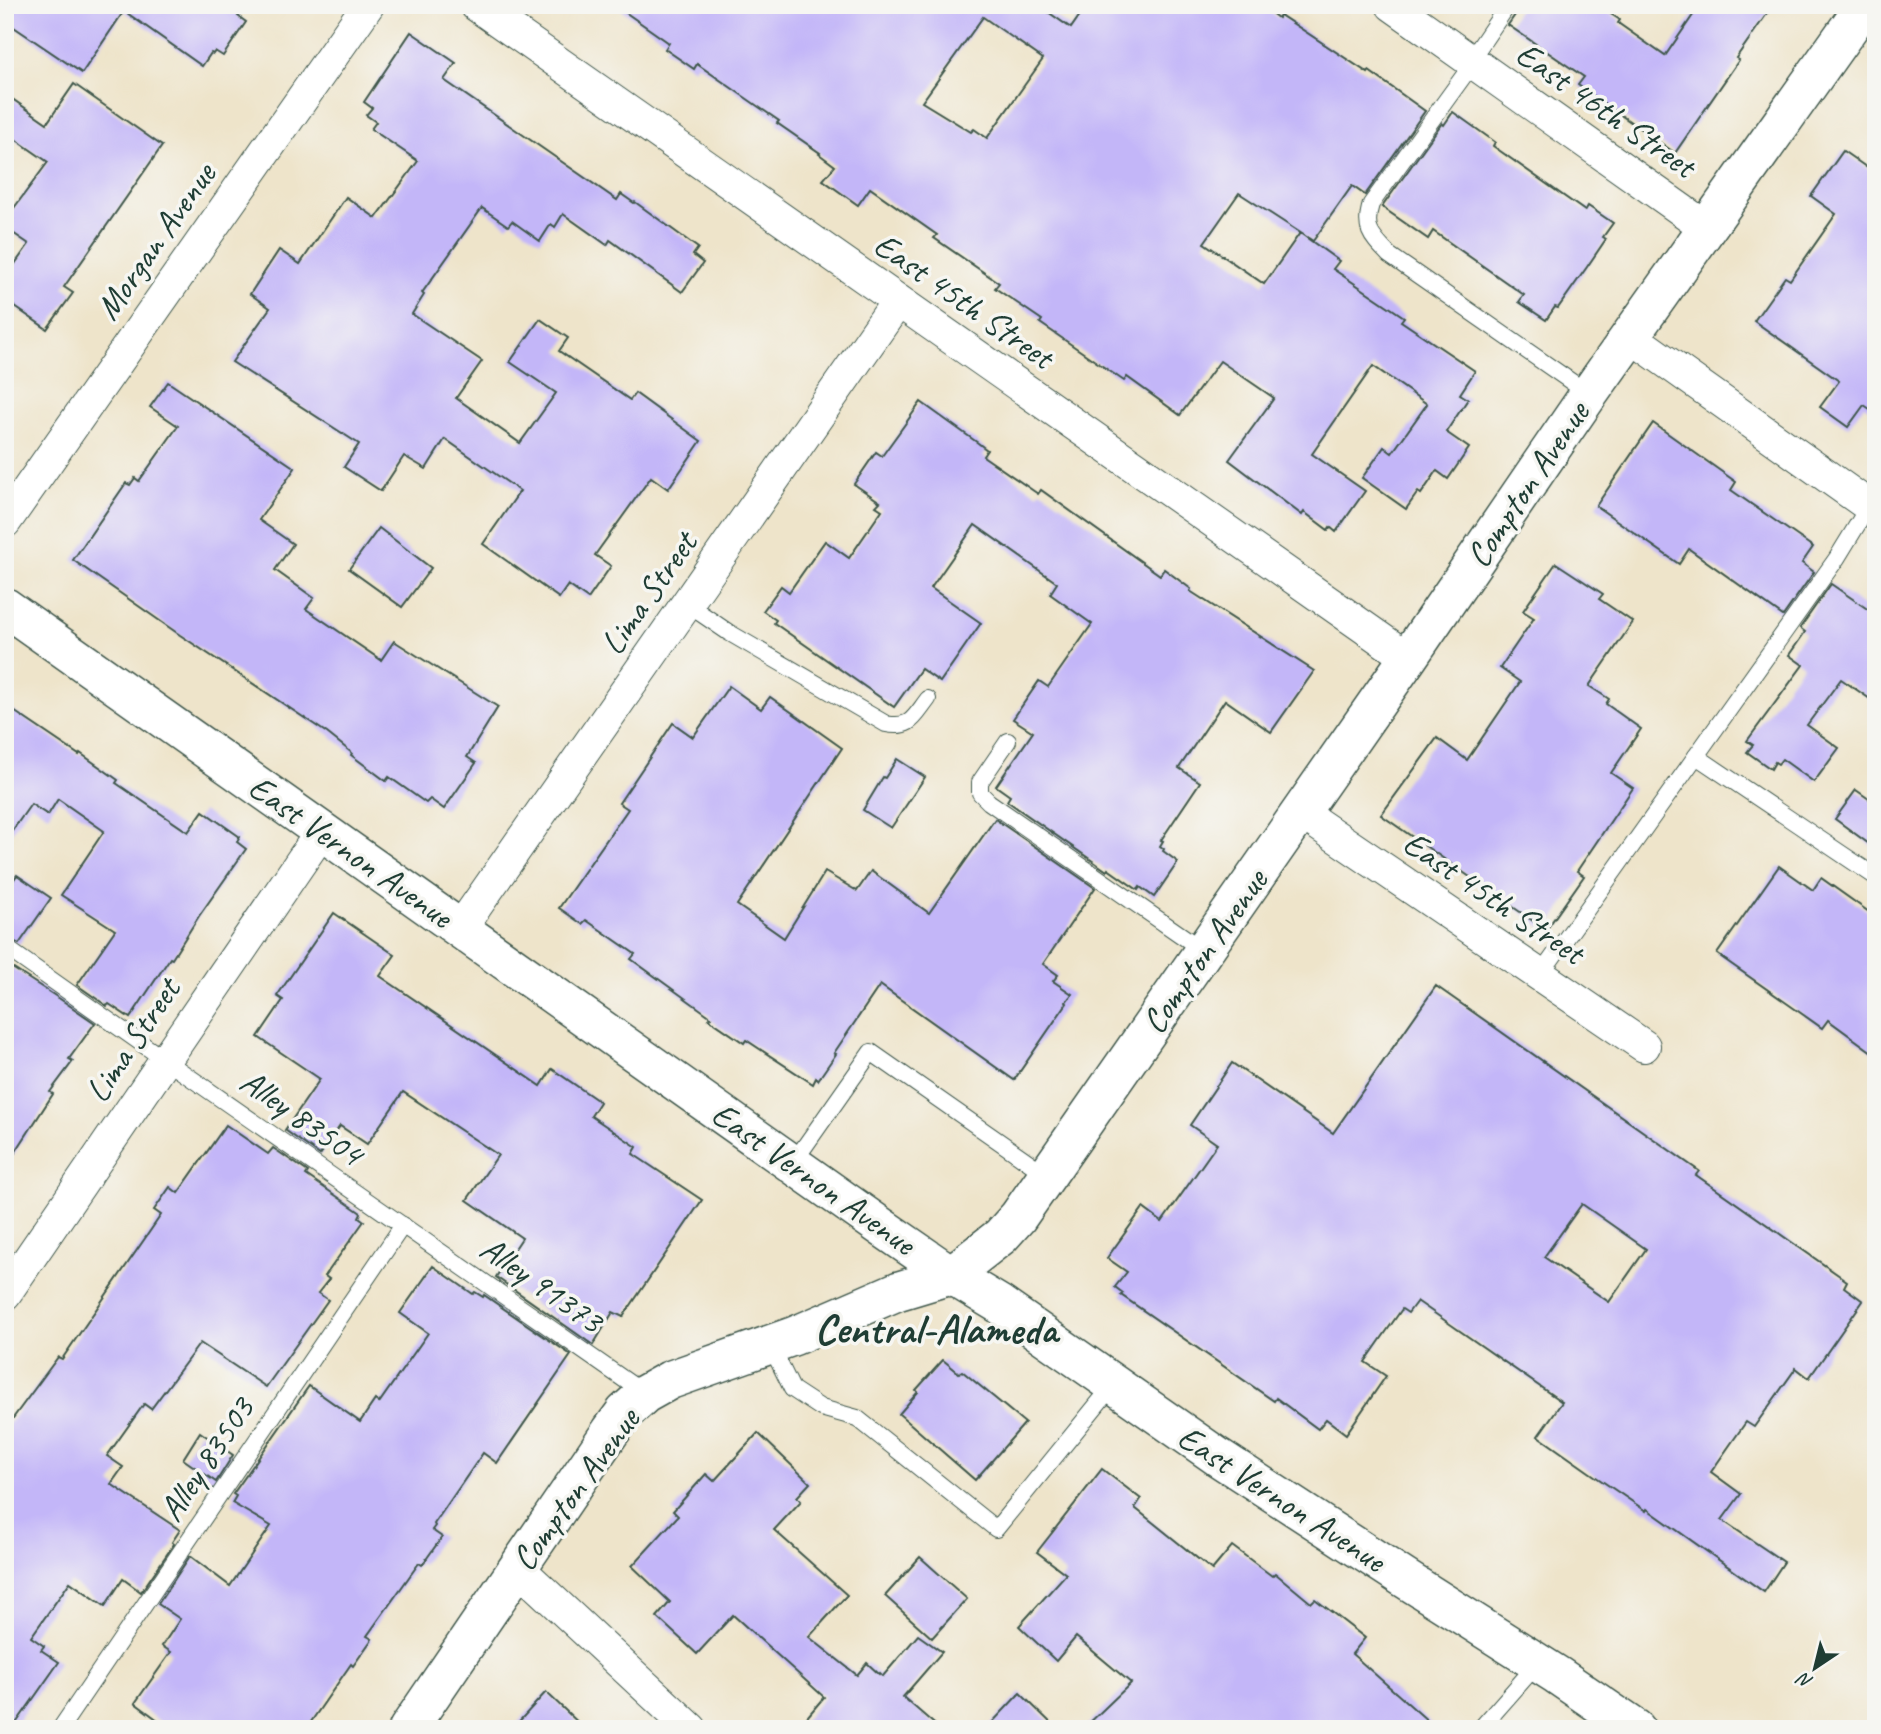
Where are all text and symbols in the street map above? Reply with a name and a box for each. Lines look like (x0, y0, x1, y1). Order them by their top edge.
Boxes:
street label: East 46th Street (1507, 31, 1707, 190)
street label: Morgan Avenue (85, 152, 227, 328)
street label: East 45th Street (865, 222, 1065, 381)
street label: Compton Avenue (1456, 391, 1601, 576)
street label: Lima Street (590, 520, 709, 663)
street label: East Vernon Avenue (240, 764, 464, 940)
street label: East 45th Street (1395, 820, 1596, 976)
street label: Compton Avenue (1131, 858, 1279, 1042)
street label: Lima Street (75, 967, 192, 1111)
street label: Alley 83504 (231, 1059, 375, 1178)
street label: East Vernon Avenue (703, 1091, 927, 1267)
street label: Alley 91373 (471, 1226, 614, 1344)
district label: Central-Alameda (815, 1303, 1061, 1356)
street label: Alley 83503 (149, 1387, 265, 1530)
street label: Compton Avenue (501, 1397, 651, 1580)
street label: East Vernon Avenue (1169, 1415, 1396, 1584)
north arrow (1780, 1632, 1850, 1702)
text: N (1791, 1666, 1818, 1694)

